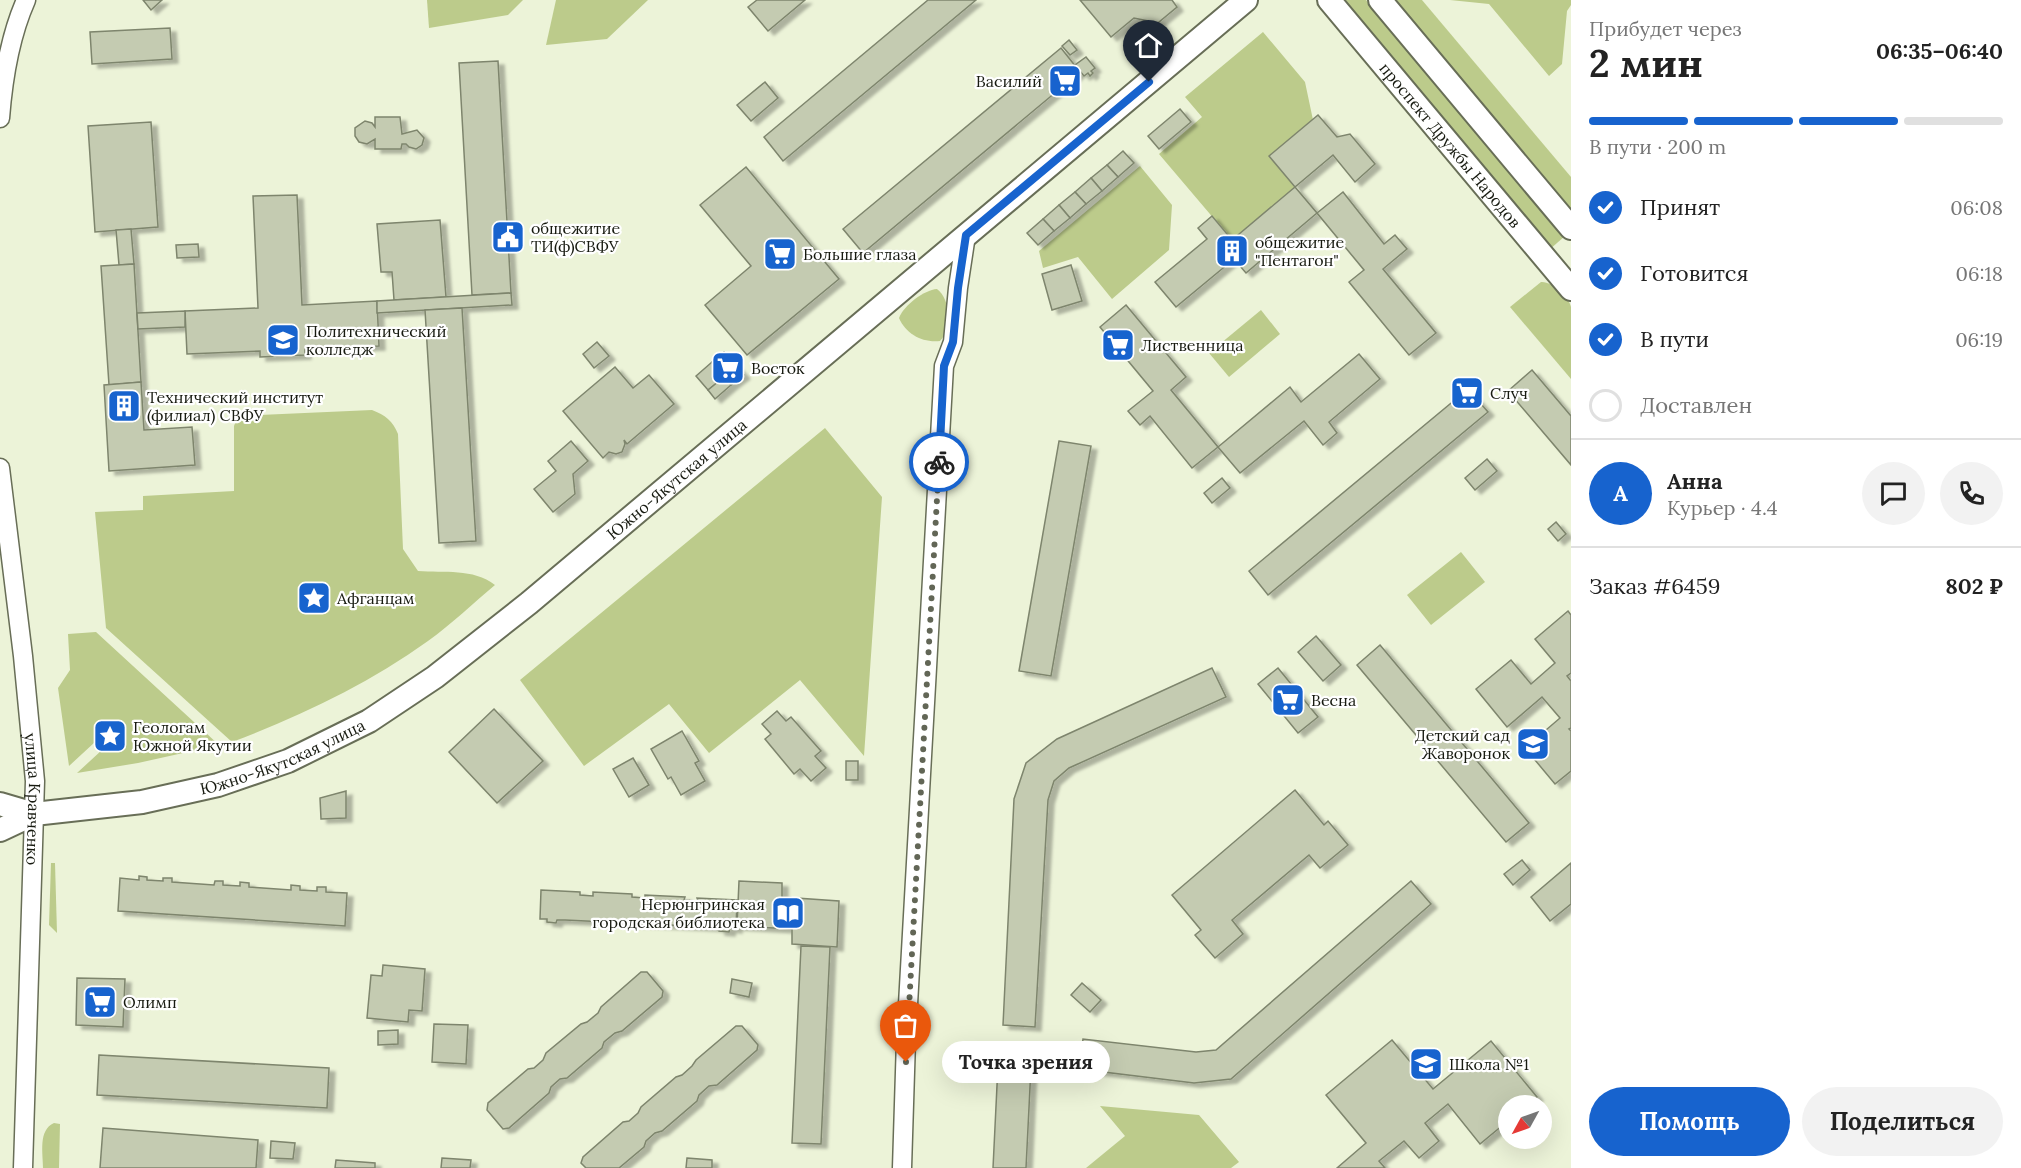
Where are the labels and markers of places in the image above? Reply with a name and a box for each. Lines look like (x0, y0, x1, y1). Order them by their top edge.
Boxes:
pin (1123, 20, 1174, 82)
supermarket icon: Василий (1047, 63, 1083, 99)
place label: Василий (976, 71, 1042, 91)
place label: общежитие ТИ(ф)СВФУ (531, 218, 621, 257)
public building icon: общежитие ТИ(ф)СВФУ (490, 219, 526, 255)
place label: общежитие "Пентагон" (1255, 232, 1345, 270)
building icon: общежитие "Пентагон" (1214, 233, 1250, 269)
supermarket icon: Большие глаза (762, 236, 798, 272)
place label: Большие глаза (803, 244, 916, 264)
place label: Политехнический колледж (306, 321, 446, 359)
school or university icon: Политехнический колледж (265, 322, 301, 358)
supermarket icon: Лиственница (1100, 327, 1136, 363)
place label: Лиственница (1141, 335, 1244, 355)
supermarket icon: Восток (710, 350, 746, 386)
place label: Восток (751, 358, 805, 378)
supermarket icon: Случ (1449, 375, 1485, 411)
place label: Случ (1490, 383, 1528, 403)
place label: Технический институт (филиал) СВФУ (147, 387, 323, 426)
building icon: Технический институт (филиал) СВФУ (106, 388, 142, 424)
place icon: Афганцам (296, 580, 332, 616)
place label: Афганцам (336, 588, 415, 608)
supermarket icon: Весна (1270, 682, 1306, 718)
place label: Весна (1311, 690, 1356, 710)
place label: Геологам Южной Якутии (133, 717, 252, 755)
place icon: Геологам Южной Якутии (92, 718, 128, 754)
place label: Детский сад Жаворонок (1415, 725, 1511, 763)
school or university icon: Детский сад Жаворонок (1515, 726, 1551, 762)
place label: Нерюнгринская городская библиотека (592, 894, 765, 932)
library icon: Нерюнгринская городская библиотека (770, 895, 806, 931)
supermarket icon: Олимп (82, 984, 118, 1020)
place label: Олимп (123, 992, 177, 1012)
pin (880, 1000, 931, 1062)
callout: Точка зрения (942, 1041, 1110, 1083)
school or university icon: Школа №1 (1408, 1046, 1444, 1082)
place label: Школа №1 (1449, 1054, 1529, 1074)

